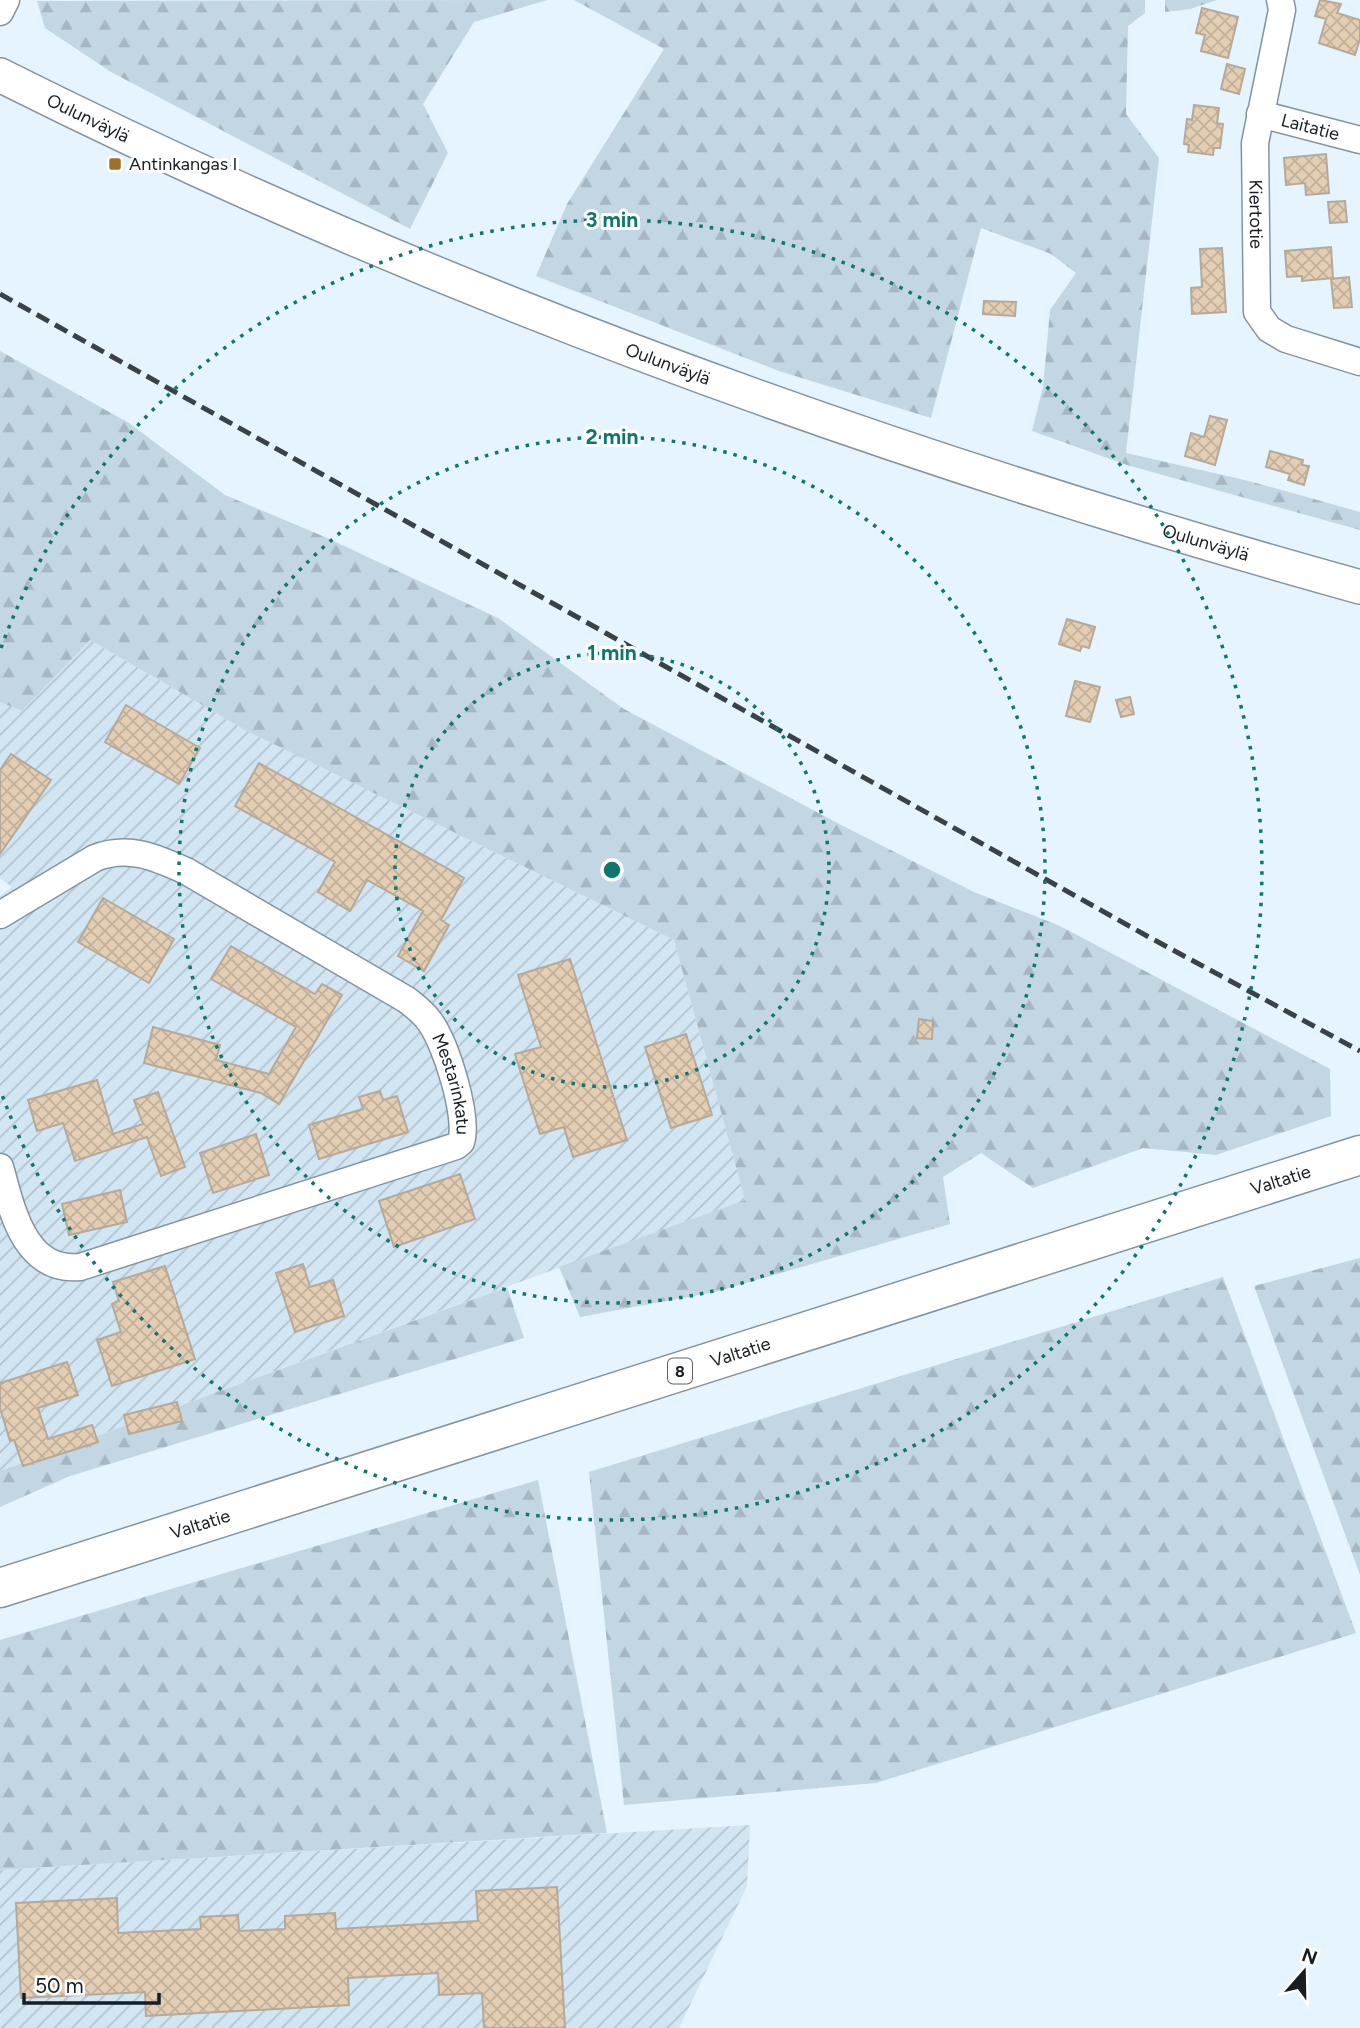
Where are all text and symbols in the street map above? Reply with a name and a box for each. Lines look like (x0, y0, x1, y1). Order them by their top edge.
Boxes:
street label: Oulunväylä (43, 89, 133, 147)
street label: Laitatie (1279, 109, 1342, 145)
place label: Antinkangas I (129, 153, 237, 175)
marker: Antinkangas I (107, 156, 123, 172)
street label: Kiertotie (1244, 179, 1267, 249)
text: 3 min (586, 207, 638, 232)
street label: Oulunväylä (622, 338, 713, 390)
text: 2 min (586, 424, 638, 449)
street label: Oulunväylä (1160, 520, 1251, 566)
text: 1 min (587, 640, 637, 665)
centre of rings (600, 858, 624, 882)
street label: Mestarinkatu (427, 1030, 474, 1135)
street label: Valtatie (1248, 1160, 1314, 1200)
street label: Valtatie (708, 1332, 773, 1372)
road number: 8 (668, 1358, 692, 1384)
street label: Valtatie (167, 1504, 233, 1544)
north arrow (1269, 1937, 1339, 2007)
text: N (1299, 1943, 1320, 1970)
scale bar (24, 1962, 159, 2006)
text: 50 m (35, 1973, 84, 1998)

